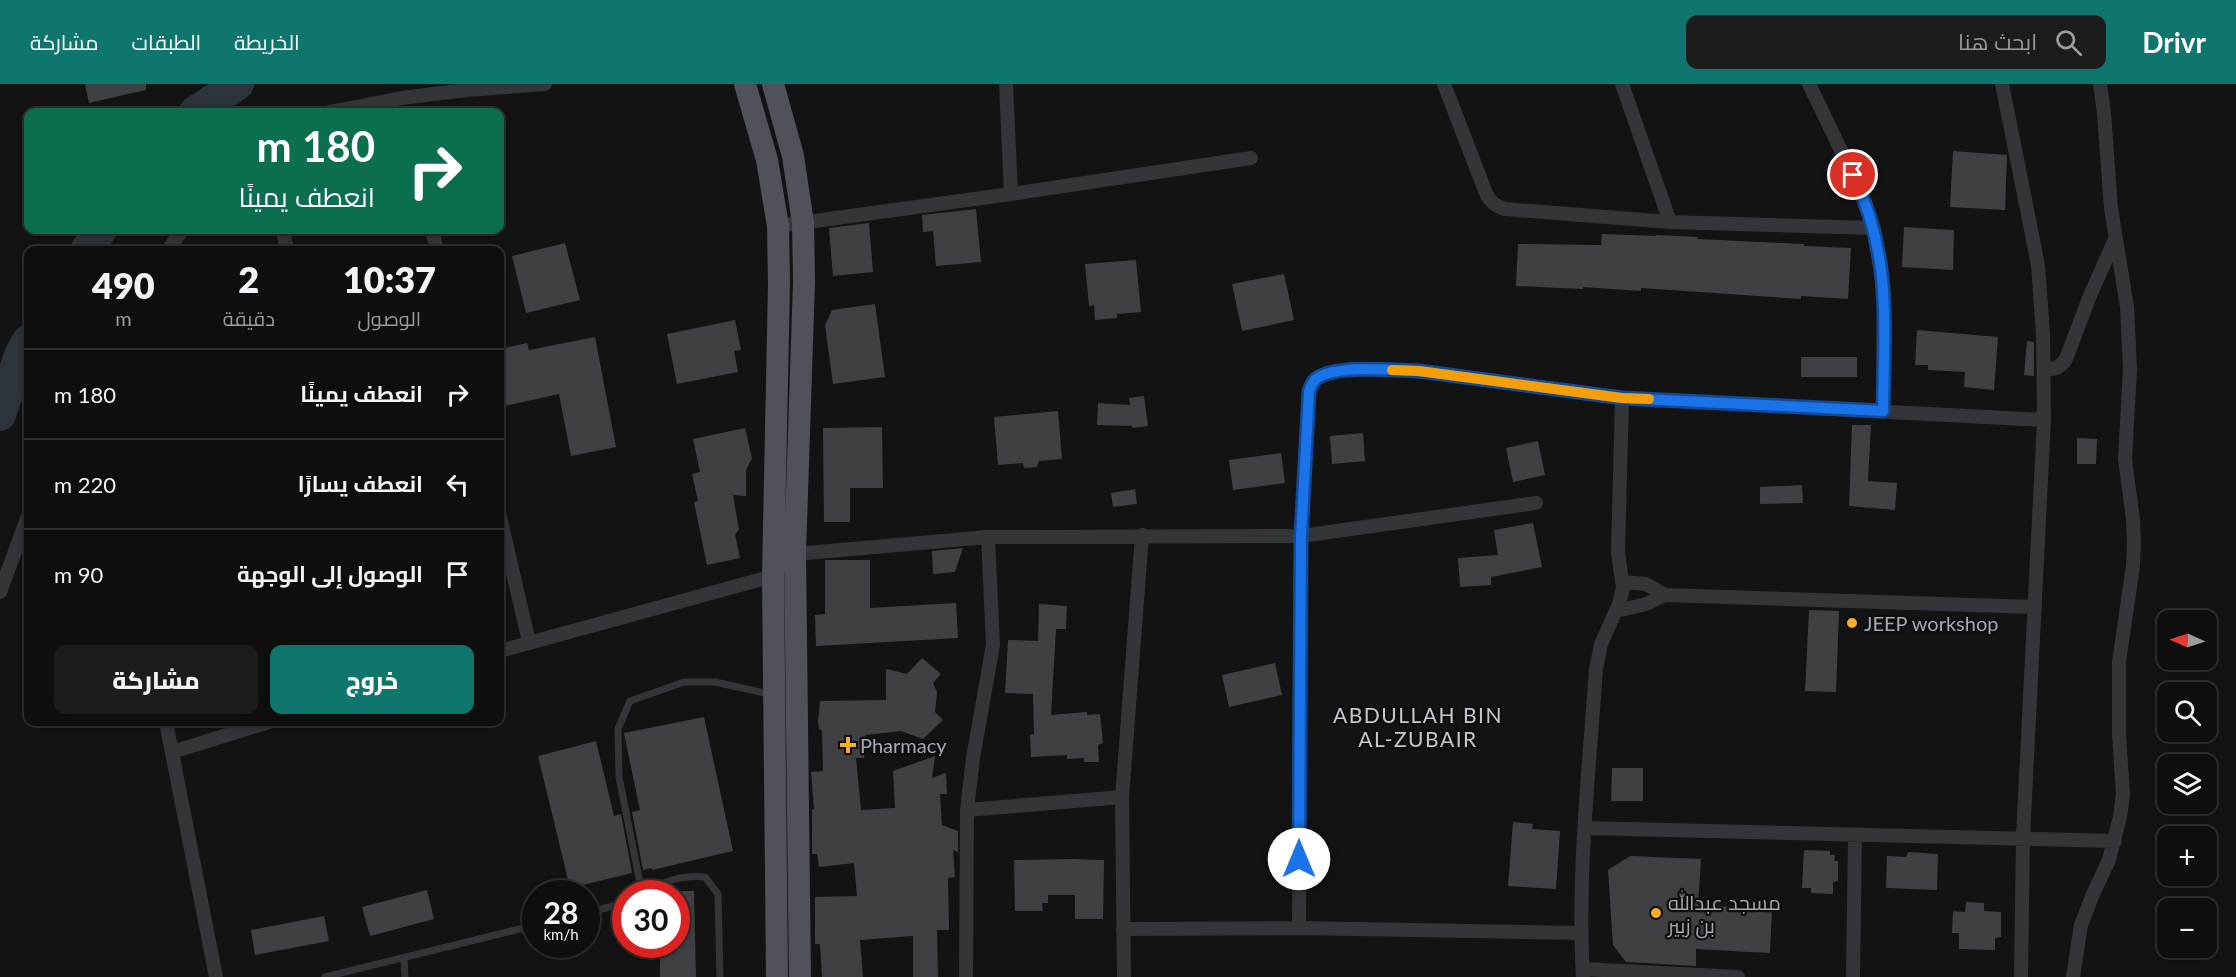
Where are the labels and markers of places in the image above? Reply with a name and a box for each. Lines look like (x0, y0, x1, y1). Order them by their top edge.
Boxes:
pin (1827, 149, 1878, 200)
place label: JEEP workshop (1864, 611, 1998, 635)
marker: JEEP workshop (1845, 616, 1859, 630)
place label: Pharmacy (860, 733, 947, 757)
marker: Pharmacy (841, 738, 855, 752)
place label: مسجد عبدالله بن زبير (1667, 890, 1781, 939)
marker: مسجد عبدالله بن زبير (1649, 906, 1663, 920)

